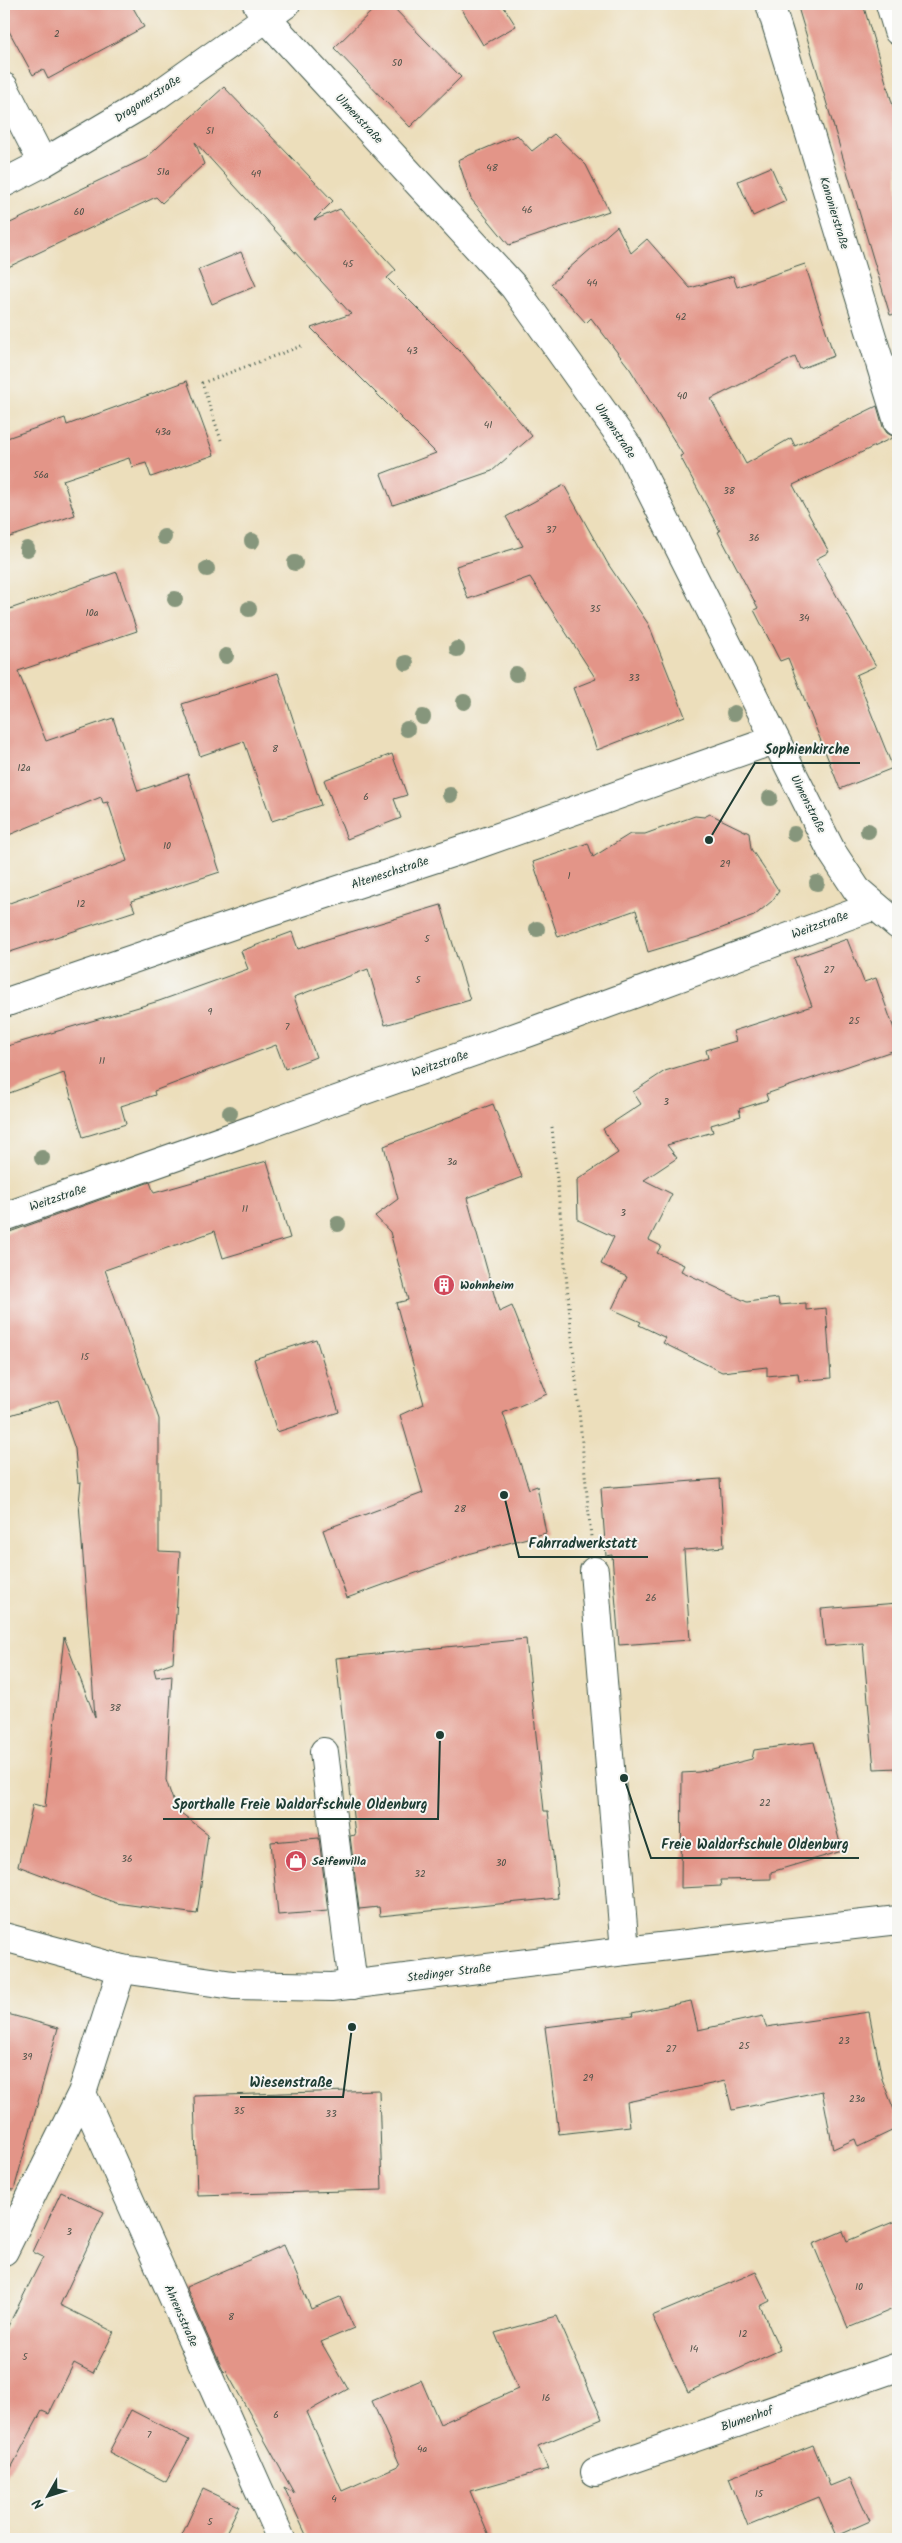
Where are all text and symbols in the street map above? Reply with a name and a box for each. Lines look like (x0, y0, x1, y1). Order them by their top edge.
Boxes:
house number: 2 (54, 26, 60, 42)
house number: 50 (392, 55, 402, 71)
street label: Dragonerstraße (111, 70, 186, 128)
street label: Ulmenstraße (330, 89, 388, 149)
house number: 51 (206, 123, 214, 139)
house number: 48 (486, 160, 499, 176)
house number: 51a (156, 164, 170, 180)
house number: 49 (251, 166, 261, 182)
street label: Kanonierstraße (814, 174, 854, 252)
house number: 46 (521, 202, 533, 218)
house number: 60 (74, 204, 84, 220)
house number: 45 (343, 256, 354, 272)
house number: 44 (586, 275, 598, 291)
house number: 42 (675, 309, 687, 325)
house number: 43 (406, 343, 418, 359)
house number: 40 (677, 388, 687, 404)
street label: Ulmenstraße (589, 399, 641, 463)
house number: 41 (484, 417, 492, 433)
house number: 43a (155, 424, 171, 440)
house number: 56a (33, 467, 49, 483)
house number: 38 (723, 483, 736, 499)
house number: 37 (546, 522, 557, 538)
house number: 36 (748, 530, 760, 546)
house number: 35 (589, 601, 601, 617)
house number: 10a (86, 605, 99, 621)
house number: 34 (798, 610, 810, 626)
house number: 33 (628, 670, 640, 686)
callout: Sophienkirche (755, 734, 860, 763)
text: Sophienkirche (765, 739, 850, 761)
house number: 8 (272, 741, 279, 757)
house number: 12a (17, 760, 31, 776)
street label: Ulmenstraße (785, 772, 831, 837)
house number: 6 (363, 789, 369, 805)
house number: 10 (163, 838, 171, 854)
street label: Alteneschstraße (349, 851, 432, 895)
house number: 29 (720, 856, 730, 872)
house number: 1 (567, 868, 571, 884)
house number: 12 (77, 896, 86, 912)
street label: Weitzstraße (789, 906, 852, 944)
house number: 5 (424, 931, 430, 947)
house number: 27 (824, 962, 835, 978)
house number: 5 (415, 972, 421, 988)
house number: 9 (208, 1004, 213, 1020)
house number: 25 (848, 1013, 860, 1029)
house number: 7 (285, 1019, 290, 1035)
street label: Weitzstraße (409, 1045, 472, 1083)
house number: 11 (99, 1053, 105, 1069)
house number: 3 (663, 1094, 669, 1110)
house number: 3a (447, 1154, 458, 1170)
street label: Weitzstraße (27, 1179, 90, 1217)
house number: 11 (242, 1201, 248, 1217)
house number: 3 (620, 1205, 626, 1221)
building icon: Wohnheim (432, 1273, 456, 1297)
place label: Wohnheim (460, 1276, 514, 1295)
house number: 15 (81, 1349, 90, 1365)
house number: 28 (454, 1501, 467, 1517)
callout: Fahrradwerkstatt (519, 1528, 648, 1557)
text: Fahrradwerkstatt (529, 1533, 638, 1555)
house number: 26 (645, 1590, 657, 1606)
house number: 38 (109, 1700, 122, 1716)
callout: Sporthalle Freie Waldorfschule Oldenburg (163, 1790, 438, 1819)
text: Sporthalle Freie Waldorfschule Oldenburg (172, 1794, 428, 1816)
house number: 22 (759, 1795, 771, 1811)
callout: Freie Waldorfschule Oldenburg (651, 1829, 859, 1858)
text: Freie Waldorfschule Oldenburg (661, 1834, 849, 1856)
shop icon: Seifenvilla (284, 1849, 308, 1873)
house number: 36 (121, 1851, 133, 1867)
place label: Seifenvilla (312, 1852, 366, 1871)
house number: 30 (496, 1855, 506, 1871)
house number: 32 (414, 1866, 426, 1882)
street label: Stedinger Straße (406, 1958, 493, 1988)
house number: 23 (838, 2033, 850, 2049)
house number: 25 (738, 2038, 750, 2054)
house number: 27 (666, 2041, 677, 2057)
house number: 39 (22, 2049, 32, 2065)
callout: Wiesenstraße (240, 2068, 343, 2097)
house number: 29 (583, 2070, 593, 2086)
text: Wiesenstraße (250, 2072, 333, 2094)
house number: 23a (849, 2091, 865, 2107)
house number: 35 (233, 2103, 245, 2119)
house number: 33 (325, 2106, 337, 2122)
house number: 3 (66, 2224, 72, 2240)
house number: 10 (855, 2279, 863, 2295)
street label: Ahrensstraße (159, 2282, 203, 2351)
house number: 8 (228, 2309, 235, 2325)
house number: 12 (739, 2326, 748, 2342)
house number: 14 (690, 2341, 699, 2357)
house number: 5 (22, 2349, 28, 2365)
house number: 16 (542, 2390, 550, 2406)
street label: Blumenhof (718, 2401, 777, 2437)
house number: 6 (273, 2407, 279, 2423)
house number: 7 (147, 2427, 152, 2443)
house number: 4a (417, 2441, 427, 2457)
north arrow (22, 2470, 72, 2520)
house number: 15 (755, 2486, 764, 2502)
house number: 4 (331, 2491, 337, 2507)
text: N (27, 2493, 50, 2514)
house number: 5 (207, 2514, 213, 2530)

